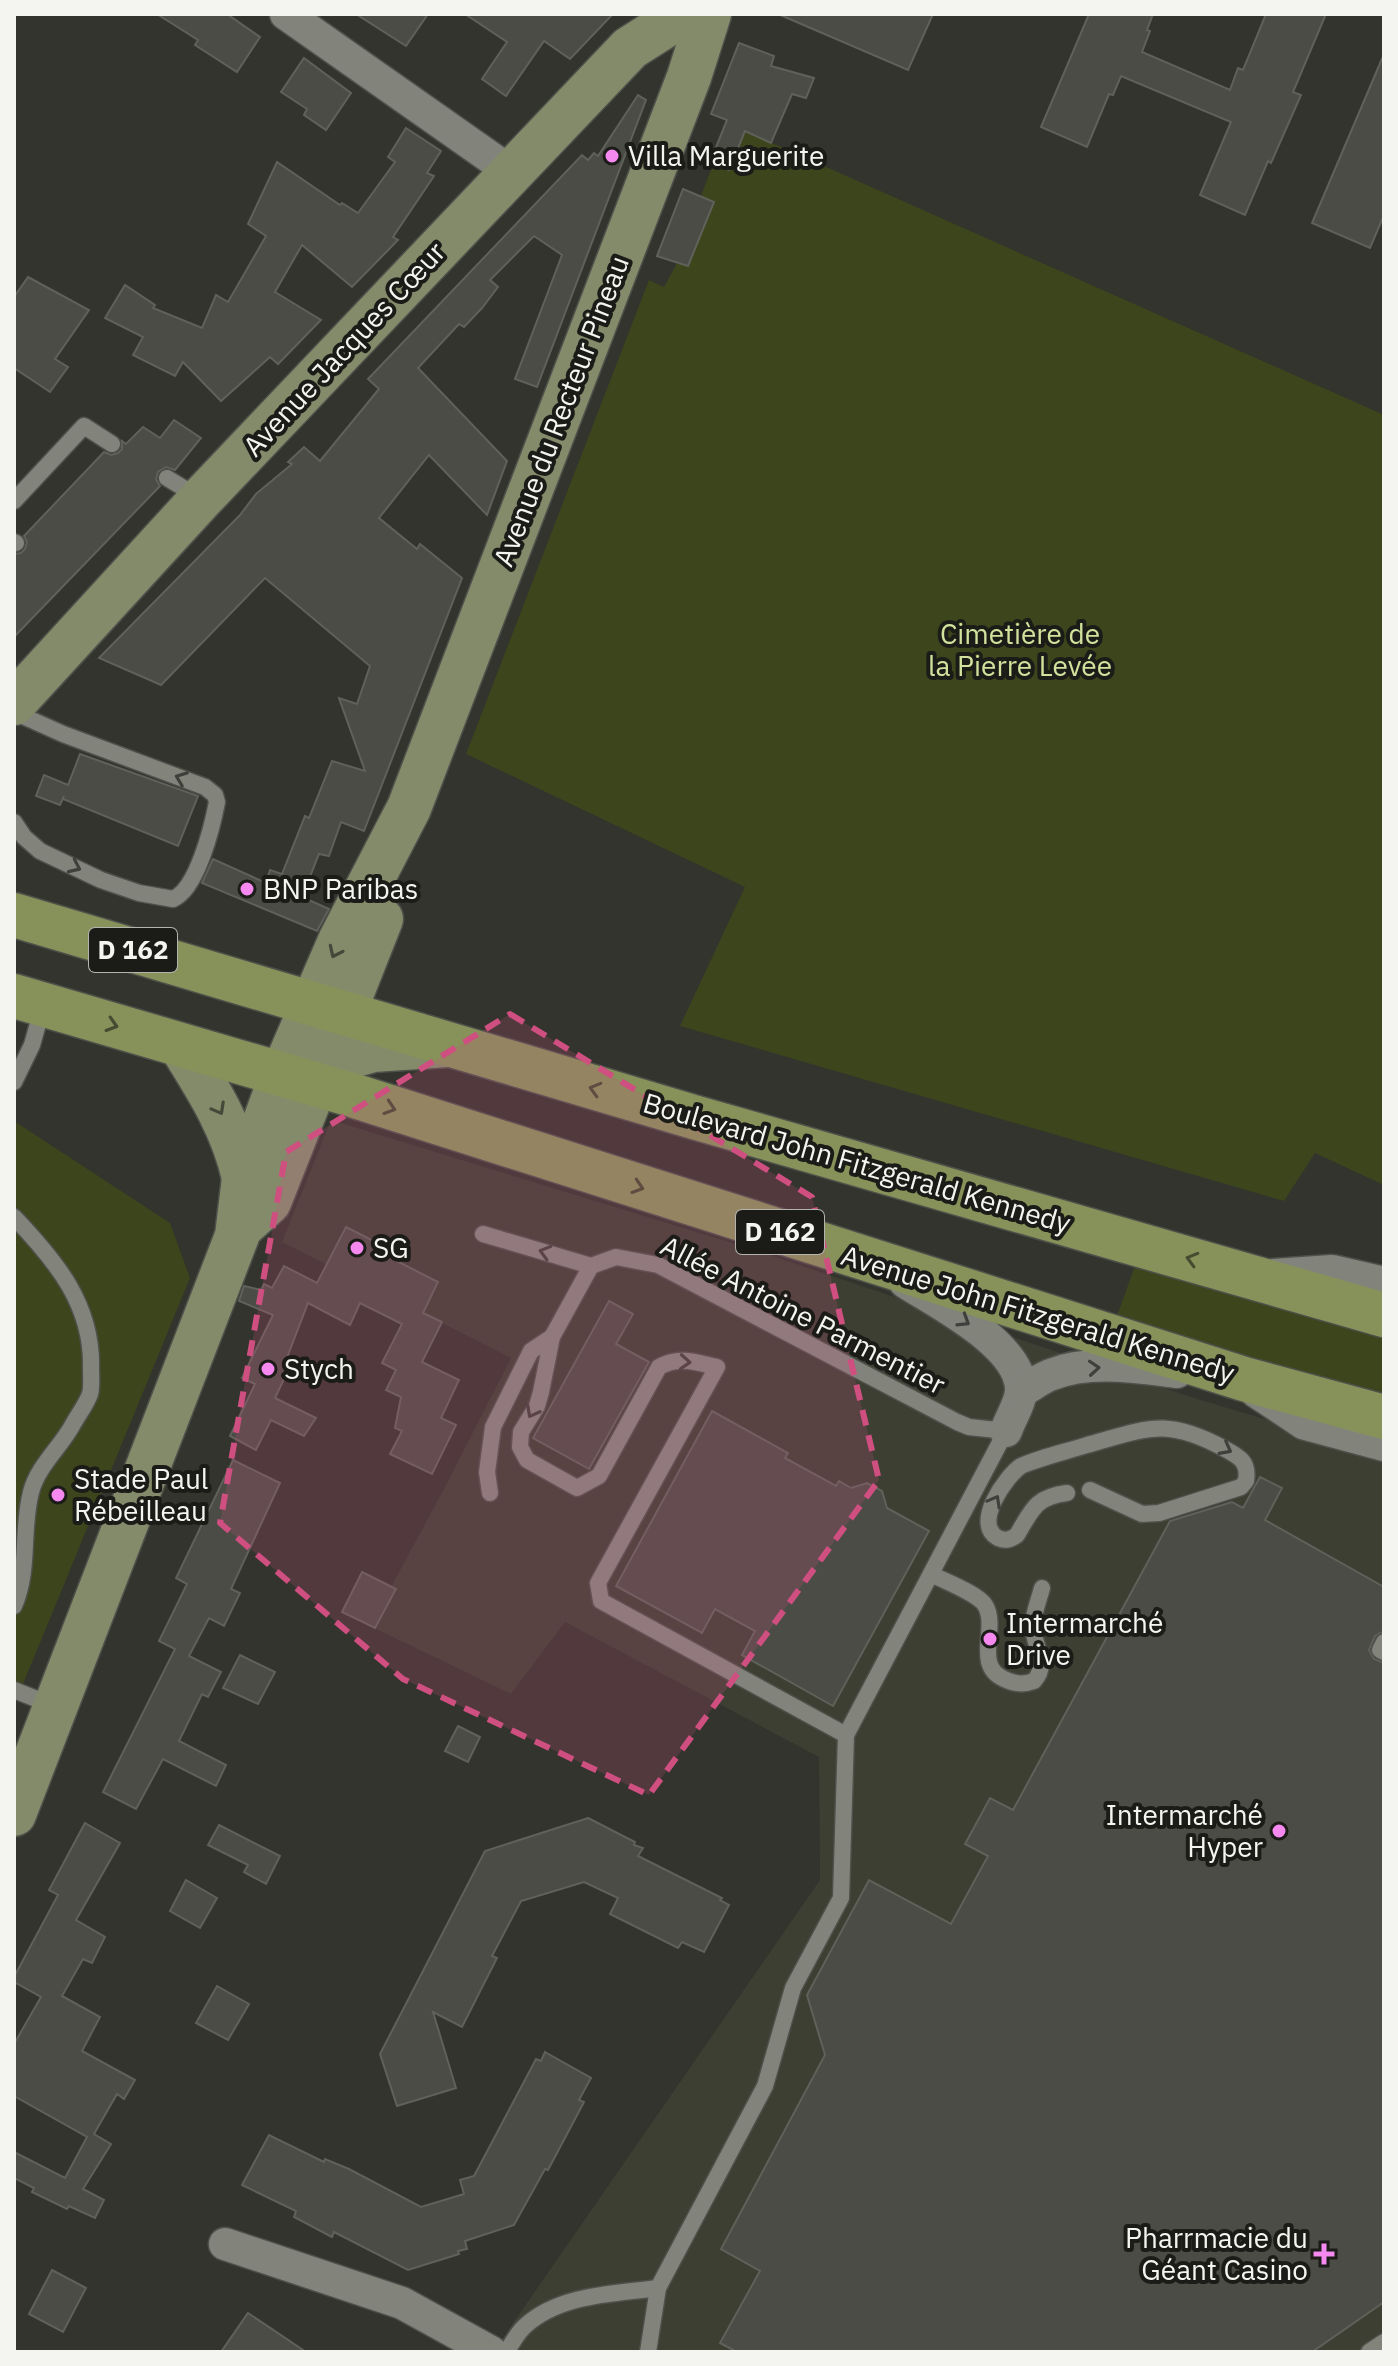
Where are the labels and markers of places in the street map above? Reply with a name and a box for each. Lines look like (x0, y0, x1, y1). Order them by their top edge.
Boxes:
place label: Villa Marguerite (628, 137, 824, 174)
marker: Villa Marguerite (603, 147, 621, 165)
place label: BNP Paribas (263, 870, 418, 907)
marker: BNP Paribas (238, 880, 256, 898)
place label: SG (373, 1229, 409, 1266)
marker: SG (348, 1239, 366, 1257)
place label: Stych (284, 1350, 354, 1387)
marker: Stych (259, 1360, 277, 1378)
place label: Stade Paul Rébeilleau (74, 1460, 208, 1529)
marker: Stade Paul Rébeilleau (49, 1486, 67, 1504)
place label: Intermarché Drive (1006, 1604, 1163, 1673)
marker: Intermarché Drive (981, 1630, 999, 1648)
place label: Intermarché Hyper (1106, 1796, 1263, 1865)
marker: Intermarché Hyper (1270, 1822, 1288, 1840)
place label: Pharrmacie du Géant Casino (1125, 2219, 1308, 2288)
marker: Pharrmacie du Géant Casino (1315, 2245, 1333, 2263)

